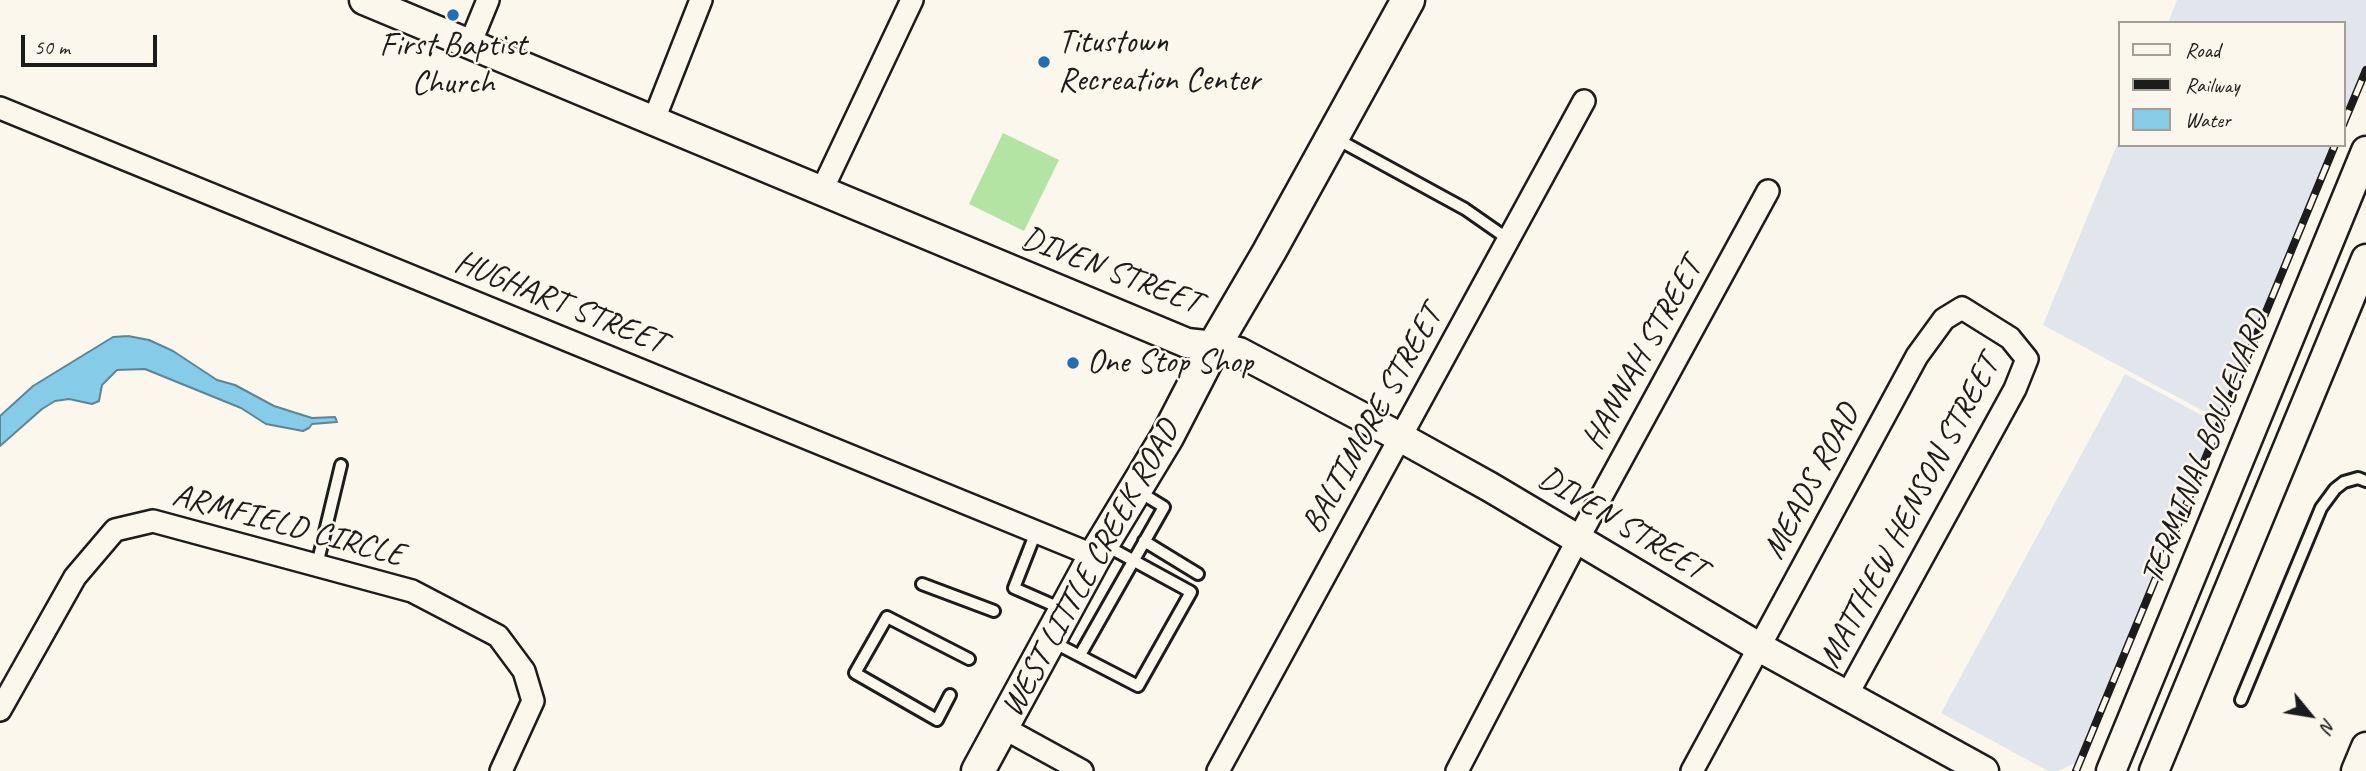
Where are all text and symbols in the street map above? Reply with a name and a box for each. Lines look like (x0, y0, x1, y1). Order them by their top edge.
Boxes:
marker: First Baptist Church (445, 7, 461, 23)
scale bar (24, 21, 161, 65)
legend (2118, 21, 2345, 147)
place label: Titustown Recreation Center (1058, 23, 1260, 101)
place label: First Baptist Church (380, 26, 526, 104)
text: 50 m (34, 34, 70, 60)
text: Road (2185, 37, 2220, 63)
marker: Titustown Recreation Center (1036, 54, 1052, 70)
text: Railway (2185, 72, 2239, 98)
text: Water (2185, 107, 2231, 133)
street label: DIVEN STREET (1016, 219, 1206, 323)
street label: HUGHART STREET (449, 243, 671, 363)
street label: HANNAH STREET (1574, 251, 1712, 457)
street label: BALTIMORE STREET (1294, 299, 1452, 541)
street label: TERMINAL BOULEVARD (2133, 305, 2279, 591)
place label: One Stop Shop (1087, 343, 1253, 383)
street label: MATTHEW HENSON STREET (1811, 349, 2009, 675)
marker: One Stop Shop (1065, 355, 1081, 371)
street label: MEADS ROAD (1755, 398, 1869, 566)
street label: WEST LITTLE CREEK ROAD (993, 414, 1189, 724)
street label: DIVEN STREET (1531, 458, 1713, 590)
street label: ARMFIELD CIRCLE (168, 476, 408, 576)
north arrow (2275, 680, 2345, 750)
text: N (2315, 714, 2342, 737)

